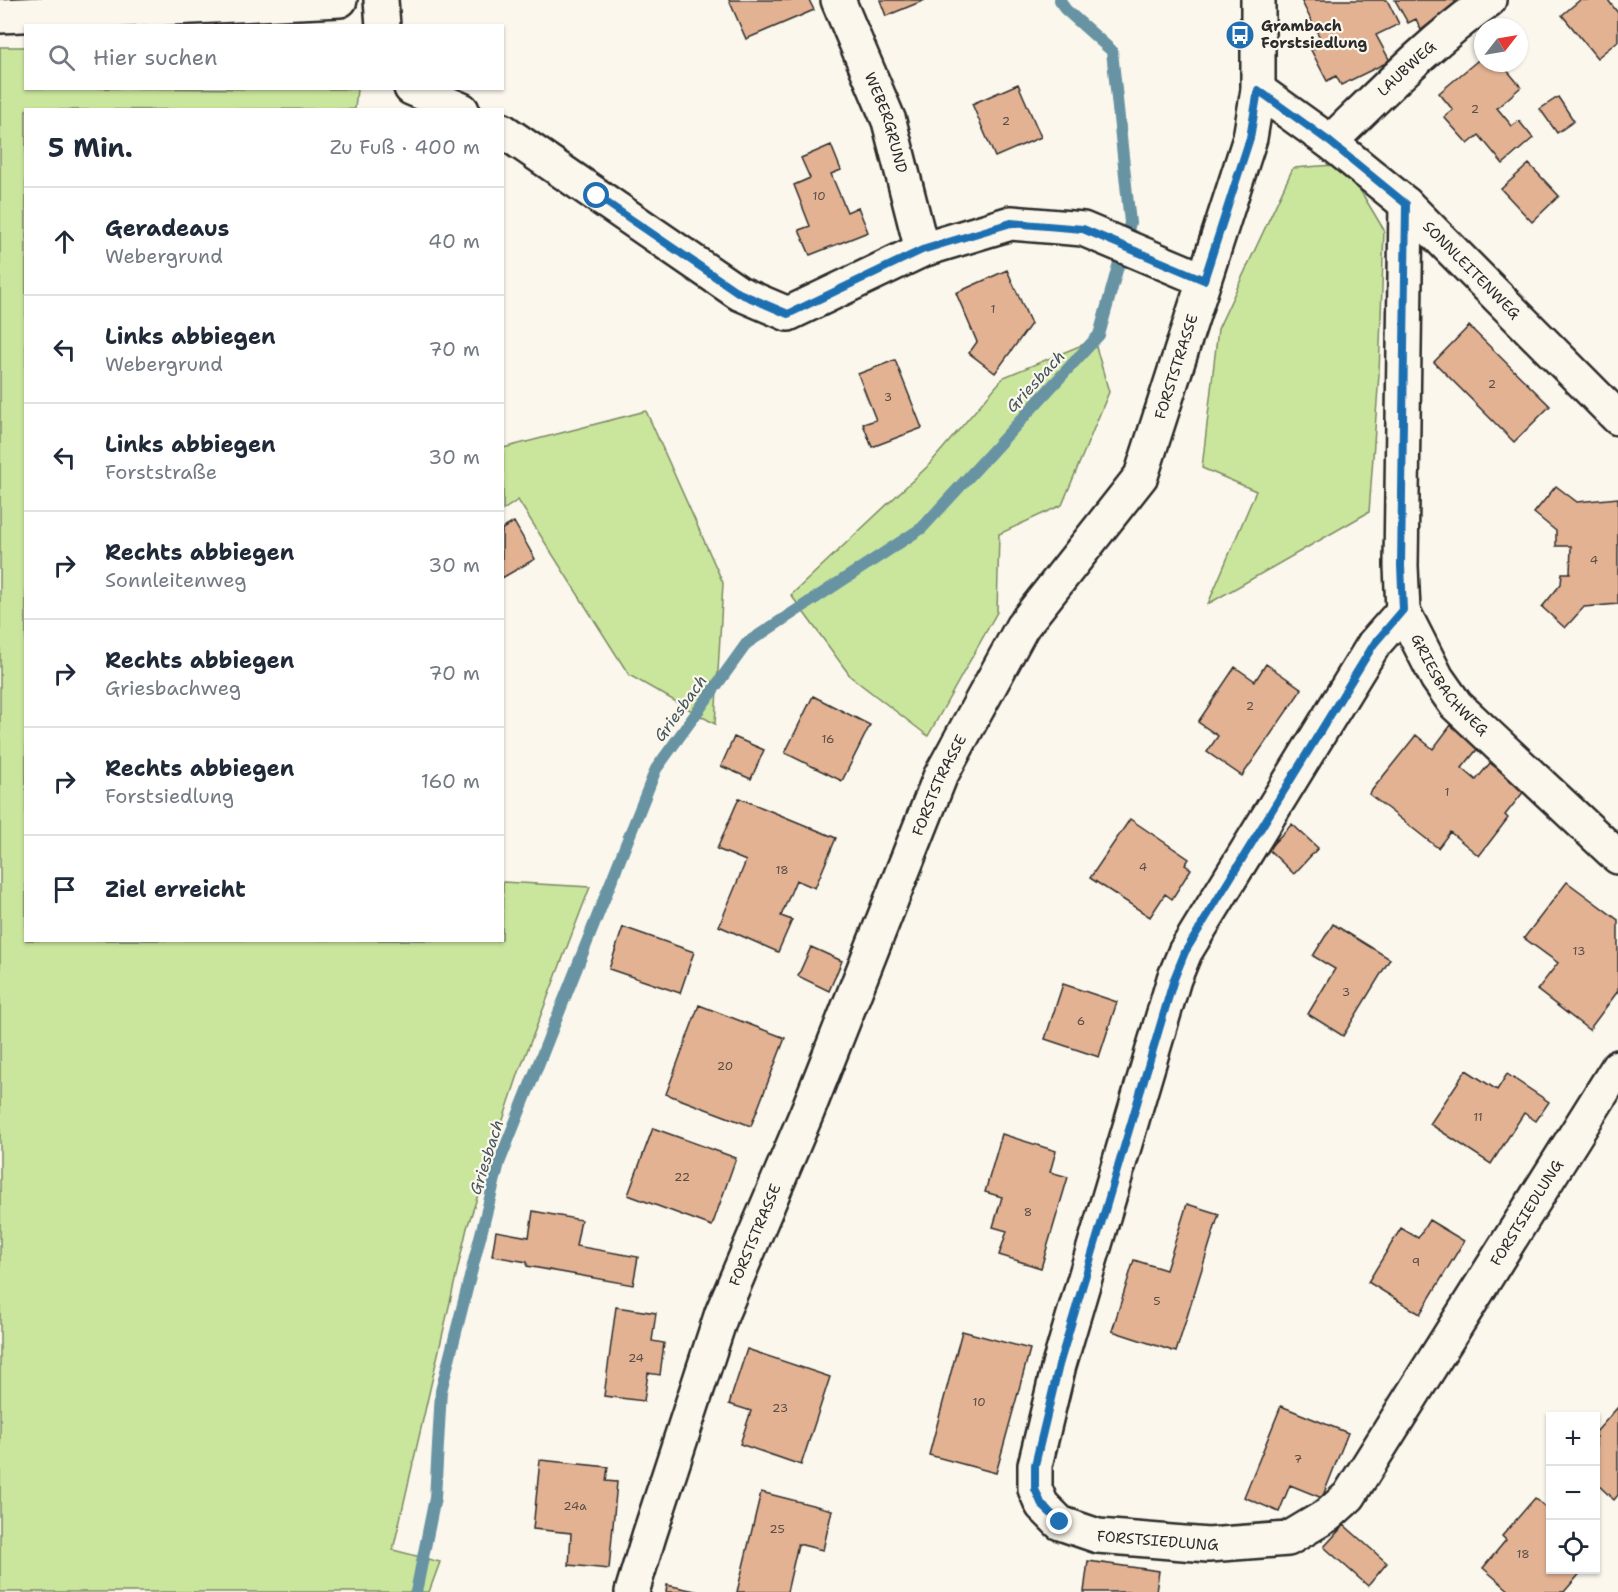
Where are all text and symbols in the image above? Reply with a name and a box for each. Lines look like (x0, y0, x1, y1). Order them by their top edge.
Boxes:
place label: Grambach Forstsiedlung (1261, 16, 1368, 53)
north arrow (1474, 18, 1528, 72)
bus stop icon: Grambach Forstsiedlung (1224, 19, 1256, 51)
search box (24, 24, 504, 90)
street label: LAUBWEG (1373, 37, 1440, 101)
icon: search (45, 41, 78, 74)
text: Hier suchen (93, 43, 218, 72)
street label: WEBERGRUND (860, 69, 912, 175)
house number: 2 (1471, 101, 1479, 117)
house number: 2 (1002, 113, 1010, 129)
text: 5 Min. (48, 130, 133, 165)
text: Zu Fuß · 400 m (330, 134, 480, 160)
route start (583, 182, 609, 208)
house number: 10 (812, 188, 826, 204)
text: Geradeaus (105, 214, 229, 243)
street label: SONNLEITENWEG (1418, 217, 1525, 324)
icon: ahead (48, 225, 81, 258)
text: 40 m (428, 228, 480, 254)
text: Webergrund (105, 243, 223, 269)
house number: 1 (990, 301, 996, 317)
street label: FORSTSTRASSE (1150, 312, 1203, 422)
text: Links abbiegen (105, 322, 276, 351)
icon: left (48, 333, 81, 366)
text: 70 m (428, 336, 480, 362)
water label: Griesbach (1001, 346, 1069, 417)
text: Webergrund (105, 351, 223, 377)
house number: 2 (1488, 376, 1496, 392)
house number: 3 (884, 389, 892, 405)
text: Links abbiegen (105, 430, 276, 459)
icon: left (48, 441, 81, 474)
text: 30 m (428, 444, 480, 470)
text: Forststraße (105, 459, 217, 485)
text: Rechts abbiegen (105, 538, 294, 567)
icon: right (48, 549, 81, 582)
text: 30 m (428, 552, 480, 578)
house number: 4 (1590, 552, 1598, 568)
text: Sonnleitenweg (105, 567, 247, 593)
street label: GRIESBACHWEG (1406, 631, 1493, 740)
text: Rechts abbiegen (105, 646, 294, 675)
icon: right (48, 657, 81, 690)
text: 70 m (428, 660, 480, 686)
water label: Griesbach (649, 671, 712, 746)
text: Griesbachweg (105, 675, 241, 701)
house number: 2 (1246, 698, 1254, 714)
house number: 16 (821, 731, 835, 747)
street label: FORSTSTRASSE (908, 731, 971, 839)
text: Rechts abbiegen (105, 754, 294, 783)
icon: right (48, 765, 81, 798)
text: 160 m (421, 768, 480, 794)
text: Forstsiedlung (105, 783, 234, 809)
house number: 1 (1444, 784, 1450, 800)
house number: 4 (1139, 859, 1147, 875)
house number: 18 (775, 862, 789, 878)
icon: arrive (48, 873, 81, 906)
text: Ziel erreicht (105, 875, 246, 904)
house number: 13 (1573, 943, 1585, 959)
house number: 3 (1342, 984, 1350, 1000)
house number: 6 (1077, 1013, 1085, 1029)
house number: 20 (717, 1058, 733, 1074)
house number: 11 (1473, 1109, 1483, 1125)
water label: Griesbach (465, 1117, 508, 1197)
street label: FORSTSIEDLUNG (1486, 1156, 1567, 1270)
house number: 22 (674, 1169, 690, 1185)
street label: FORSTSTRASSE (725, 1181, 786, 1289)
house number: 8 (1024, 1204, 1032, 1220)
house number: 9 (1412, 1254, 1420, 1270)
house number: 5 (1153, 1293, 1161, 1309)
house number: 24 (628, 1350, 644, 1366)
house number: 10 (972, 1394, 986, 1410)
house number: 23 (772, 1400, 788, 1416)
map controls (1546, 1412, 1600, 1574)
button: + (1546, 1412, 1600, 1466)
house number: 7 (1294, 1451, 1302, 1467)
button: − (1546, 1466, 1600, 1520)
house number: 24a (563, 1498, 587, 1514)
route end (1046, 1508, 1072, 1534)
button: locate (1546, 1520, 1600, 1574)
house number: 25 (769, 1521, 785, 1537)
street label: FORSTSIEDLUNG (1096, 1526, 1219, 1555)
house number: 18 (1516, 1546, 1530, 1562)

